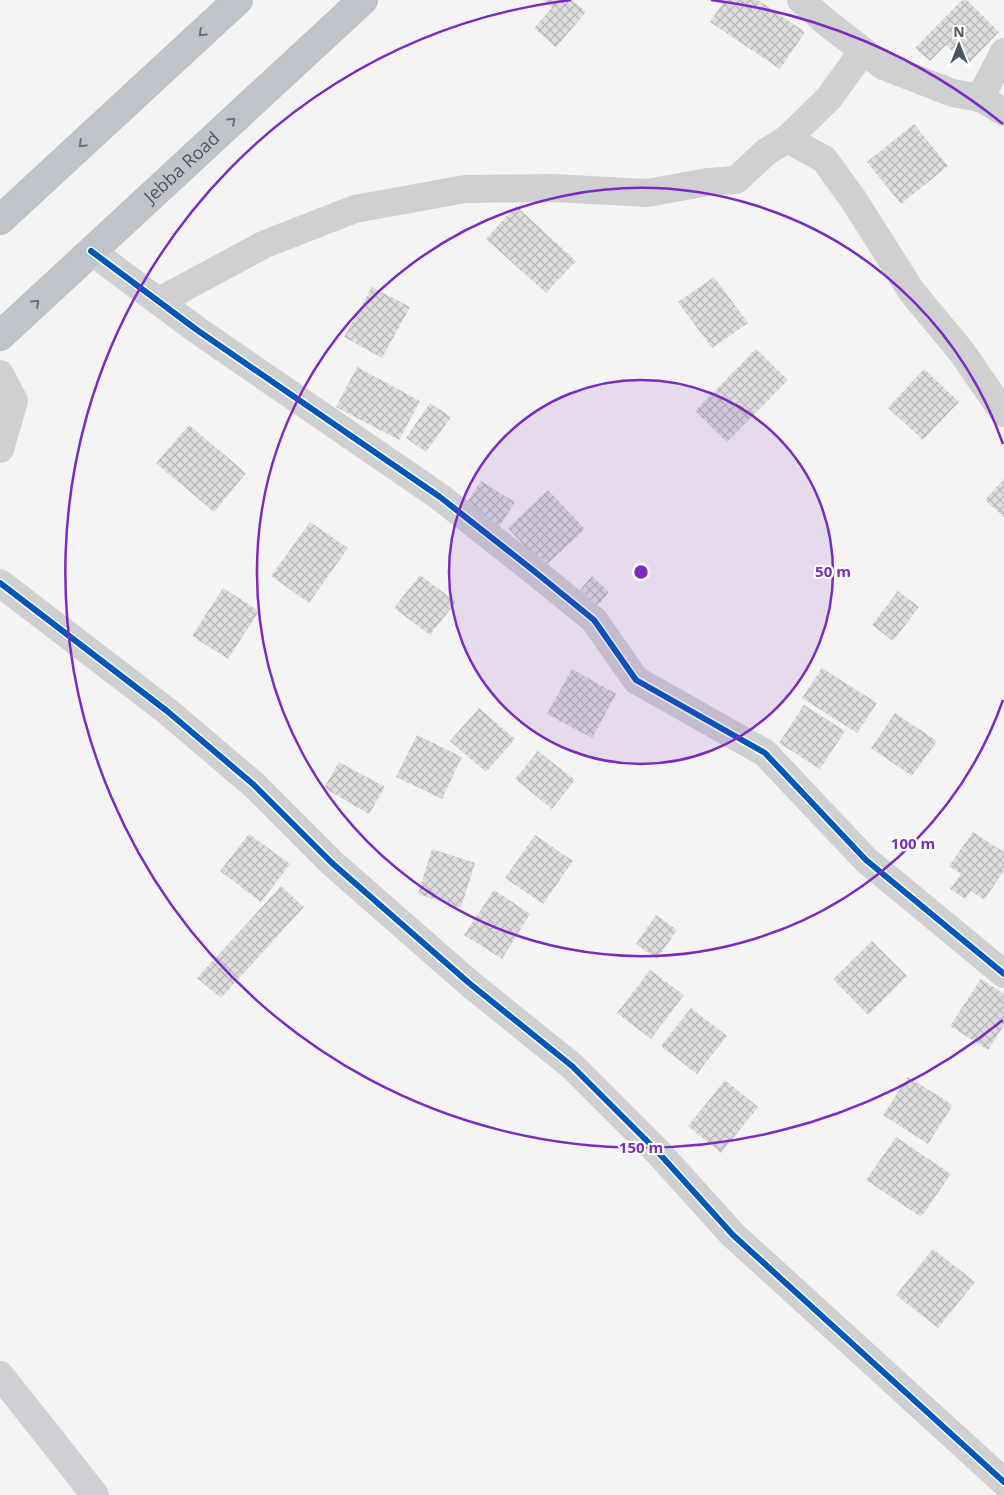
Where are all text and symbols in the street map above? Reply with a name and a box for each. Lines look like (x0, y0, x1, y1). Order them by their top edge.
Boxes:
north arrow (934, 20, 984, 70)
text: N (953, 22, 965, 41)
one-way arrow (198, 27, 207, 36)
one-way arrow (226, 118, 235, 127)
street label: Jebba Road (137, 126, 224, 209)
one-way arrow (79, 138, 88, 147)
one-way arrow (30, 300, 39, 309)
text: 50 m (815, 561, 851, 581)
centre of rings (632, 563, 650, 581)
text: 100 m (891, 833, 935, 853)
text: 150 m (619, 1137, 663, 1157)

